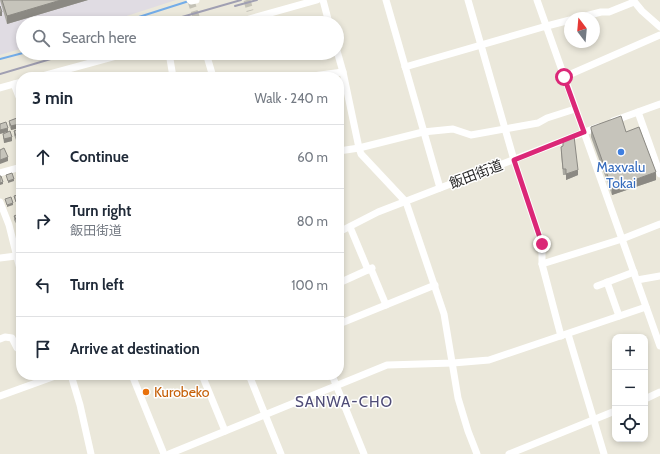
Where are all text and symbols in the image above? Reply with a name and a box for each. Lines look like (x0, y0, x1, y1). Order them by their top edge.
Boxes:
north arrow (564, 12, 600, 48)
search box (16, 16, 344, 60)
icon: search (30, 27, 52, 49)
text: Search here (62, 29, 137, 47)
route start (555, 68, 573, 86)
text: 3 min (32, 88, 73, 108)
text: Walk · 240 m (254, 90, 328, 106)
icon: ahead (32, 146, 54, 168)
marker: Maxvalu Tokai (616, 147, 626, 157)
text: Continue (70, 148, 129, 166)
text: 60 m (297, 149, 328, 165)
street label: 飯田街道 (447, 156, 505, 192)
place label: Maxvalu Tokai (597, 158, 645, 192)
text: Turn right (70, 202, 131, 220)
icon: right (32, 210, 54, 232)
text: 80 m (297, 213, 328, 229)
text: 飯田街道 (70, 222, 122, 238)
route end (533, 235, 551, 253)
icon: left (32, 274, 54, 296)
text: Turn left (70, 276, 124, 294)
text: 100 m (291, 277, 328, 293)
map controls (612, 334, 648, 442)
button: + (612, 334, 648, 370)
icon: arrive (32, 338, 54, 360)
text: Arrive at destination (70, 340, 200, 358)
button: − (612, 370, 648, 406)
place label: Kurobeko (154, 383, 210, 401)
marker: Kurobeko (141, 387, 151, 397)
district label: SANWA-CHO (295, 393, 393, 411)
button: locate (612, 406, 648, 442)

